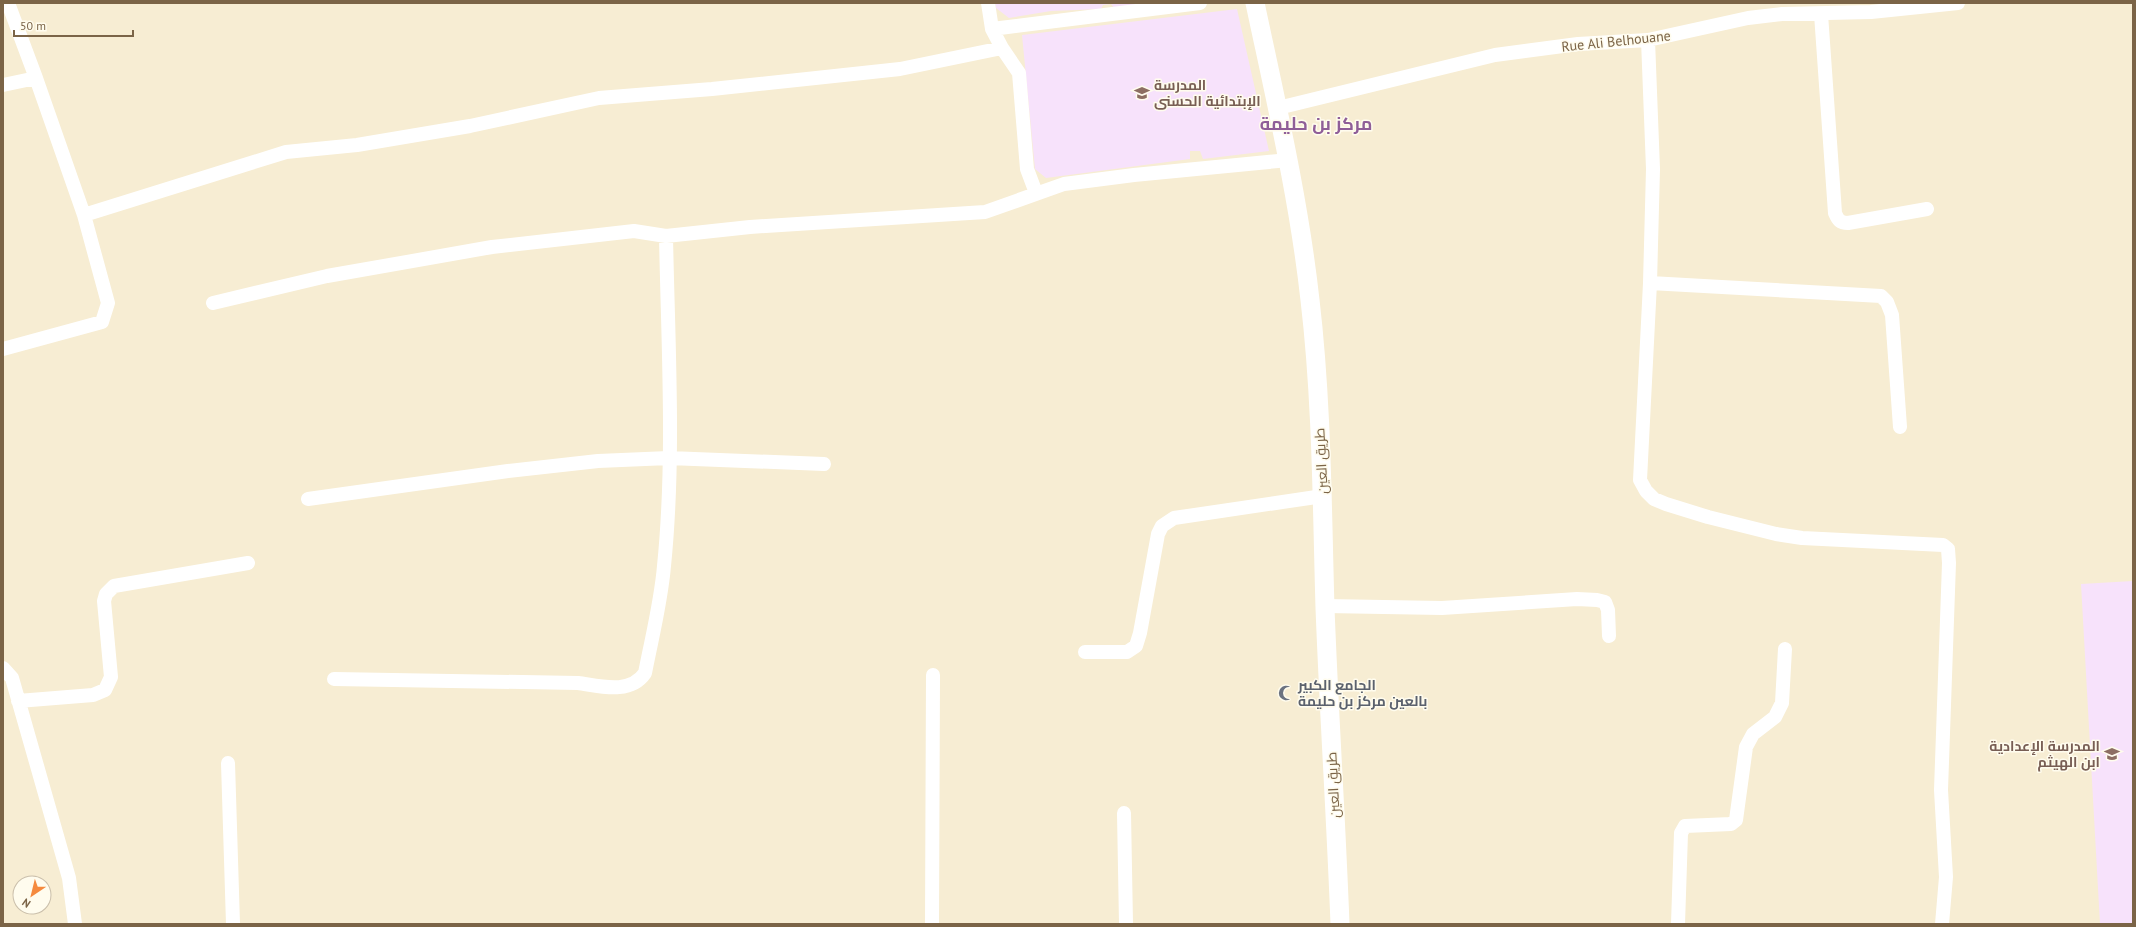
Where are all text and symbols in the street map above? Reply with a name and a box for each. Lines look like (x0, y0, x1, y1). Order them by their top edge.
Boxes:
scale bar (14, 12, 133, 38)
text: 50 m (20, 18, 46, 33)
street label: Rue Ali Belhouane (1561, 26, 1671, 56)
place label: المدرسة الإبتدائية الحسنى (1154, 76, 1261, 111)
school or university icon: المدرسة الإبتدائية الحسنى (1133, 84, 1151, 102)
district label: مركز بن حليمة (1260, 112, 1372, 135)
street label: طريق العين (1310, 427, 1332, 495)
place label: الجامع الكبير بالعين مركز بن حليمة (1297, 676, 1427, 710)
mosque icon: الجامع الكبير بالعين مركز بن حليمة (1277, 684, 1295, 702)
place label: المدرسة الإعدادية ابن الهيثم (1989, 737, 2100, 772)
school or university icon: المدرسة الإعدادية ابن الهيثم (2103, 745, 2121, 763)
street label: طريق العين (1322, 751, 1344, 819)
north arrow (12, 875, 52, 915)
text: N (19, 895, 33, 911)

